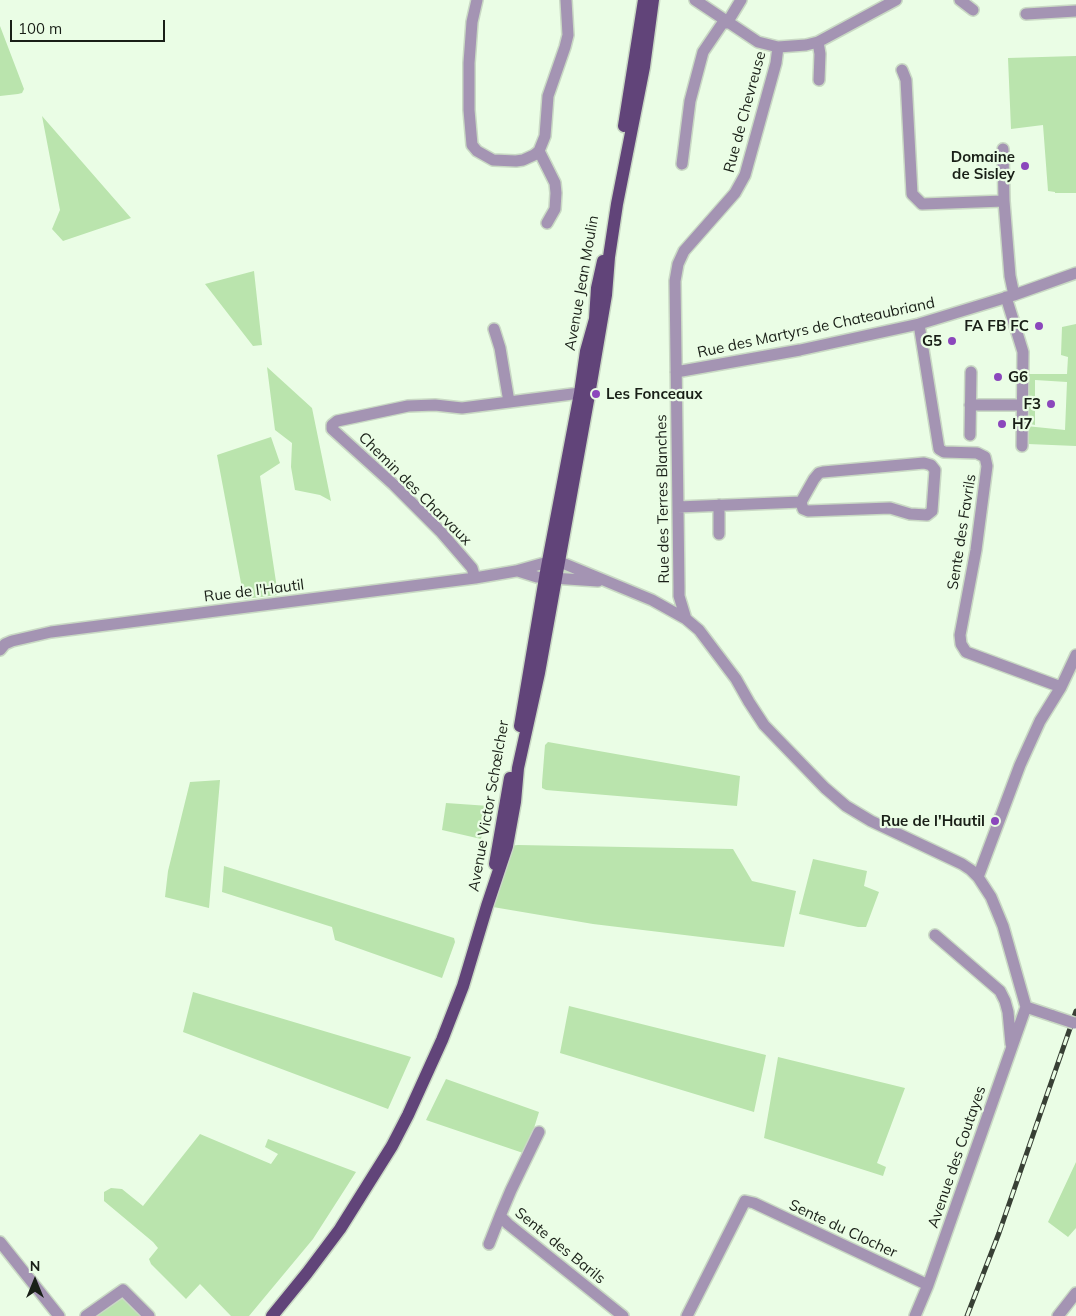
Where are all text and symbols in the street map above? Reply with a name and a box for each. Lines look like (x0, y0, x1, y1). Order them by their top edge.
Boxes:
scale bar (12, 10, 168, 42)
text: 100 m (18, 19, 62, 38)
street label: Rue de Chevreuse (720, 49, 770, 175)
place label: Domaine de Sisley (951, 148, 1015, 183)
marker: Domaine de Sisley (1019, 160, 1031, 172)
street label: Avenue Jean Moulin (561, 214, 603, 352)
street label: Rue des Martyrs de Chateaubriand (696, 294, 936, 362)
place label: FA FB FC (964, 317, 1029, 335)
marker: FA FB FC (1033, 320, 1045, 332)
place label: G5 (922, 332, 942, 350)
marker: G5 (946, 335, 958, 347)
place label: G6 (1008, 368, 1028, 386)
marker: G6 (992, 371, 1004, 383)
place label: Les Fonceaux (606, 385, 703, 403)
marker: Les Fonceaux (590, 388, 602, 400)
place label: F3 (1023, 395, 1041, 413)
marker: F3 (1045, 398, 1057, 410)
street label: Rue des Terres Blanches (653, 414, 673, 584)
place label: H7 (1012, 415, 1033, 433)
marker: H7 (996, 418, 1008, 430)
street label: Chemin des Charvaux (355, 429, 475, 549)
street label: Sente des Favrils (944, 473, 980, 591)
street label: Rue de l'Hautil (203, 576, 305, 606)
street label: Avenue Victor Schœlcher (465, 719, 513, 893)
place label: Rue de l'Hautil (881, 812, 985, 830)
marker: Rue de l'Hautil (989, 815, 1001, 827)
street label: Avenue des Coutayes (924, 1084, 990, 1230)
street label: Sente du Clocher (786, 1196, 900, 1262)
street label: Sente des Barils (511, 1204, 609, 1288)
north arrow (10, 1256, 60, 1306)
text: N (30, 1257, 40, 1275)

